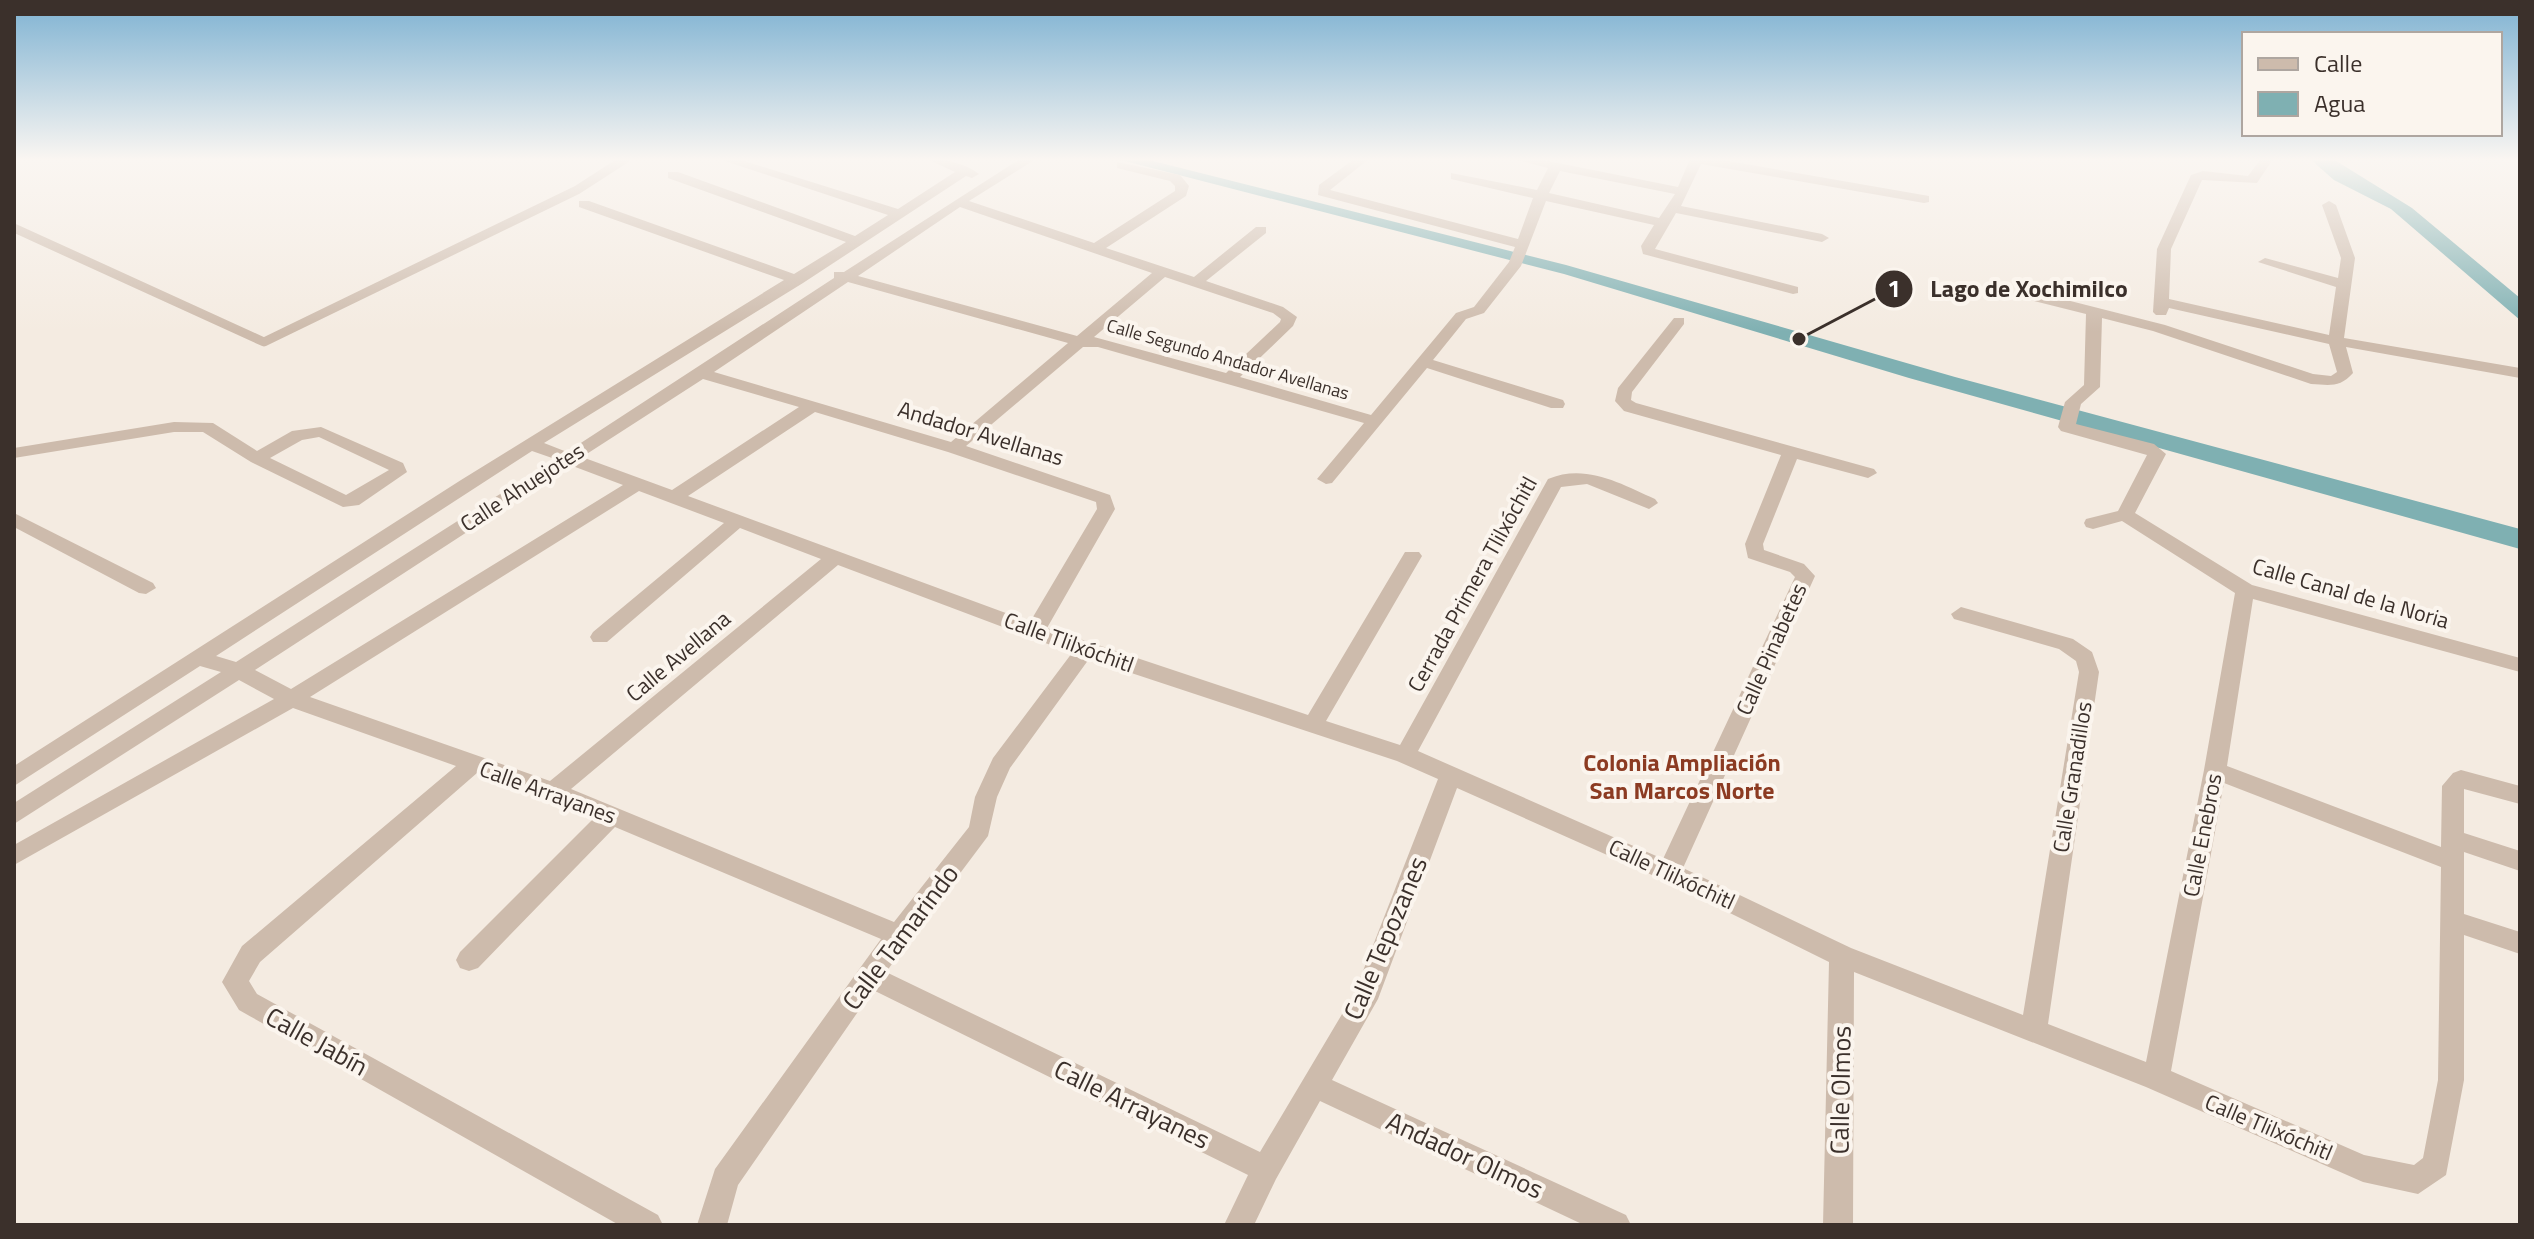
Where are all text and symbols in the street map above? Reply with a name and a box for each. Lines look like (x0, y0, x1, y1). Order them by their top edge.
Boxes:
legend (2242, 32, 2502, 136)
text: Calle (2314, 45, 2362, 81)
text: Agua (2314, 85, 2365, 121)
callout: Lago de Xochimilco (1874, 265, 2144, 313)
text: 1 (1887, 270, 1901, 306)
text: Lago de Xochimilco (1930, 270, 2128, 306)
street label: Calle Segundo Andador Avellanas (1104, 311, 1352, 407)
street label: Andador Avellanas (894, 392, 1068, 474)
street label: Calle Ahuejotes (453, 434, 591, 540)
street label: Cerrada Primera Tlilxóchitl (1398, 470, 1546, 698)
street label: Calle Canal de la Noria (2249, 549, 2453, 637)
street label: Calle Pinabetes (1727, 577, 1815, 721)
street label: Calle Avellana (618, 602, 738, 710)
street label: Calle Tlilxóchitl (999, 603, 1139, 681)
street label: Calle Granadillos (2043, 699, 2101, 855)
district label: Colonia Ampliación San Marcos Norte (1583, 744, 1781, 808)
street label: Calle Arrayanes (475, 752, 621, 832)
street label: Calle Enebros (2173, 770, 2231, 900)
street label: Calle Tlilxóchitl (1603, 830, 1741, 918)
street label: Calle Tepozanes (1333, 850, 1437, 1026)
street label: Calle Tamarindo (832, 856, 968, 1018)
street label: Calle Jabín (259, 997, 375, 1085)
street label: Calle Olmos (1819, 1025, 1861, 1155)
street label: Calle Arrayanes (1048, 1049, 1216, 1159)
street label: Calle Tlilxóchitl (2200, 1085, 2338, 1169)
street label: Andador Olmos (1380, 1102, 1550, 1208)

